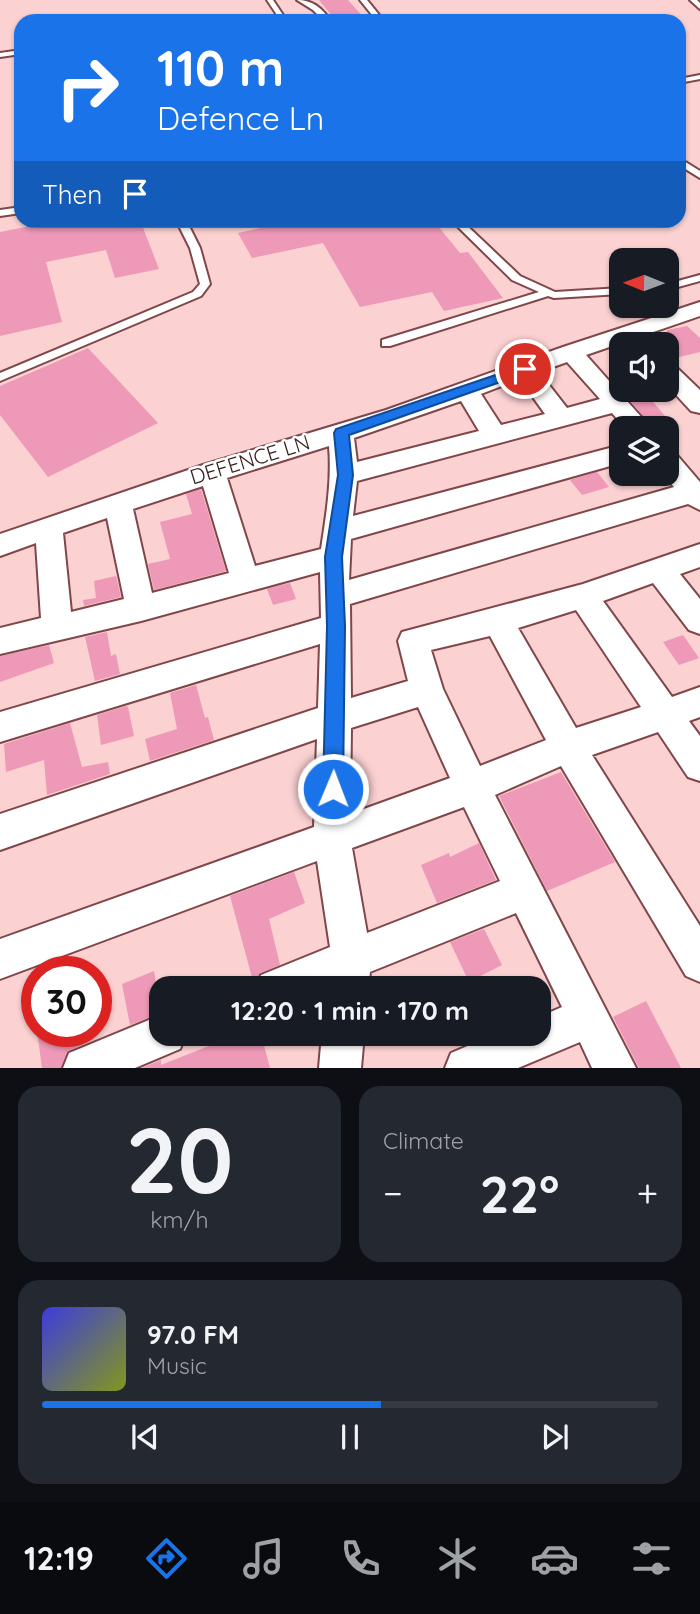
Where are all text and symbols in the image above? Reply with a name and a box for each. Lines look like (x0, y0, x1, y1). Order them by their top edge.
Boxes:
text: 110 m (157, 37, 284, 98)
icon: right (42, 42, 133, 133)
text: Defence Ln (157, 98, 324, 138)
icon: arrive (116, 175, 154, 213)
text: Then (42, 178, 102, 211)
north arrow (609, 248, 679, 318)
map controls (609, 248, 679, 486)
button: sound (609, 332, 679, 402)
pin (495, 339, 555, 399)
icon: arrive (506, 350, 544, 388)
button: layers (609, 416, 679, 486)
street label: DEFENCE LN (187, 428, 313, 490)
position arrow (296, 752, 370, 826)
speed limit sign: 30 (21, 956, 112, 1047)
text: 12:20 · 1 min · 170 m (231, 994, 469, 1027)
text: 20 (126, 1102, 233, 1216)
text: Climate (383, 1126, 464, 1155)
text: 22° (480, 1161, 559, 1226)
text: − (383, 1169, 403, 1217)
text: + (637, 1169, 658, 1217)
text: km/h (150, 1205, 209, 1234)
text: 97.0 FM (147, 1318, 239, 1351)
text: Music (147, 1351, 207, 1380)
icon: previous (126, 1418, 164, 1456)
icon: pause (331, 1418, 369, 1456)
icon: next (536, 1418, 574, 1456)
icon: directions (142, 1534, 191, 1583)
icon: music (239, 1534, 288, 1583)
icon: phone (336, 1534, 385, 1583)
icon: climate (433, 1534, 482, 1583)
icon: car (530, 1534, 579, 1583)
icon: filters (627, 1534, 676, 1583)
text: 12:19 (24, 1538, 94, 1578)

